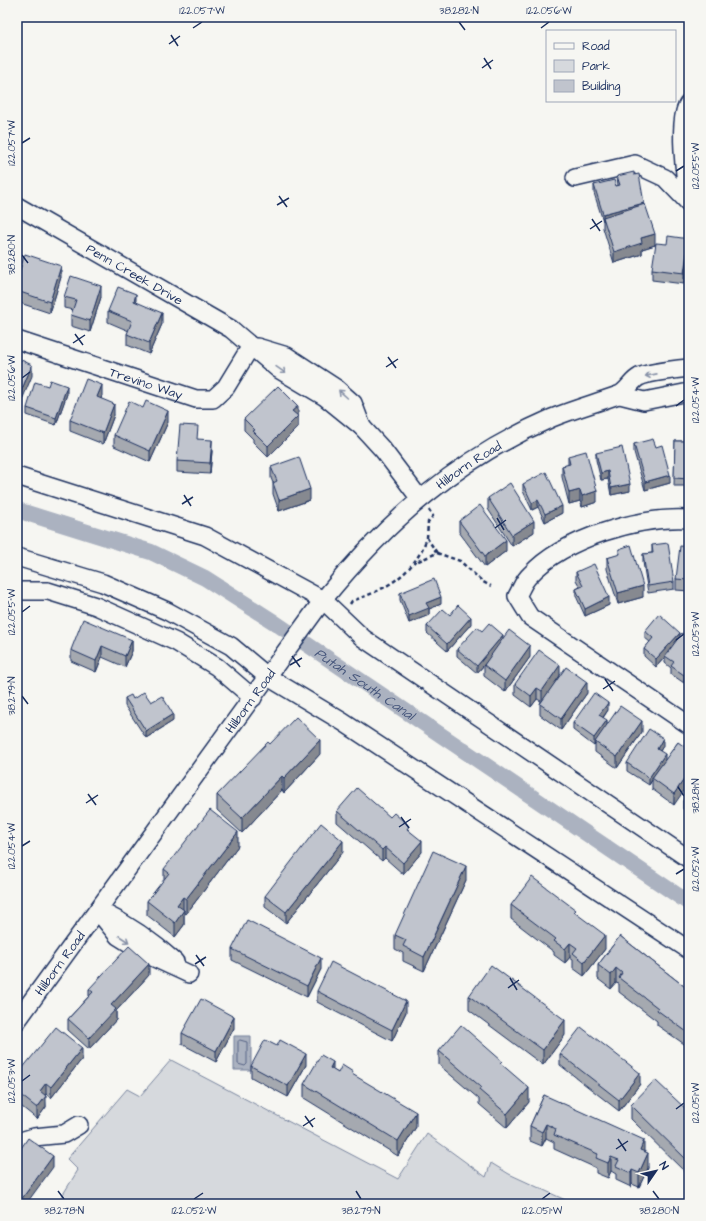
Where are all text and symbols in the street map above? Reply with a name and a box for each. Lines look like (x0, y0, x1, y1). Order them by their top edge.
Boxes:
text: 122.057°W (179, 4, 225, 18)
text: 38.282°N (439, 4, 479, 18)
text: 122.056°W (526, 4, 572, 18)
legend (546, 30, 676, 102)
text: Road (582, 38, 610, 55)
text: Park (582, 58, 610, 75)
text: Building (582, 78, 620, 96)
text: 122.057°W (5, 120, 19, 166)
text: 122.055°W (689, 142, 703, 189)
text: 38.280°N (5, 235, 19, 275)
street label: Penn Creek Drive (83, 240, 186, 310)
text: 122.056°W (5, 355, 19, 401)
street label: Trevino Way (107, 363, 185, 405)
one-way arrow (276, 366, 287, 374)
one-way arrow (645, 371, 658, 379)
text: 122.054°W (689, 376, 703, 423)
one-way arrow (338, 390, 348, 399)
street label: Hilborn Road (432, 437, 505, 494)
text: 122.055°W (5, 588, 19, 635)
text: 122.053°W (689, 611, 703, 656)
water label: Putah South Canal (310, 643, 420, 726)
street label: Hilborn Road (221, 665, 280, 737)
text: 38.279°N (5, 676, 19, 716)
text: 38.281°N (689, 779, 703, 813)
text: 122.054°W (5, 822, 19, 869)
text: 122.052°W (689, 846, 703, 891)
street label: Hilborn Road (31, 927, 90, 999)
one-way arrow (118, 936, 130, 944)
text: 122.053°W (5, 1058, 19, 1103)
text: 122.051°W (689, 1082, 703, 1123)
north arrow (636, 1151, 676, 1191)
text: N (656, 1159, 672, 1173)
text: 38.278°N (44, 1204, 84, 1218)
text: 122.052°W (172, 1204, 217, 1218)
text: 38.279°N (341, 1204, 381, 1218)
text: 122.051°W (522, 1204, 563, 1218)
text: 38.280°N (639, 1204, 679, 1218)

